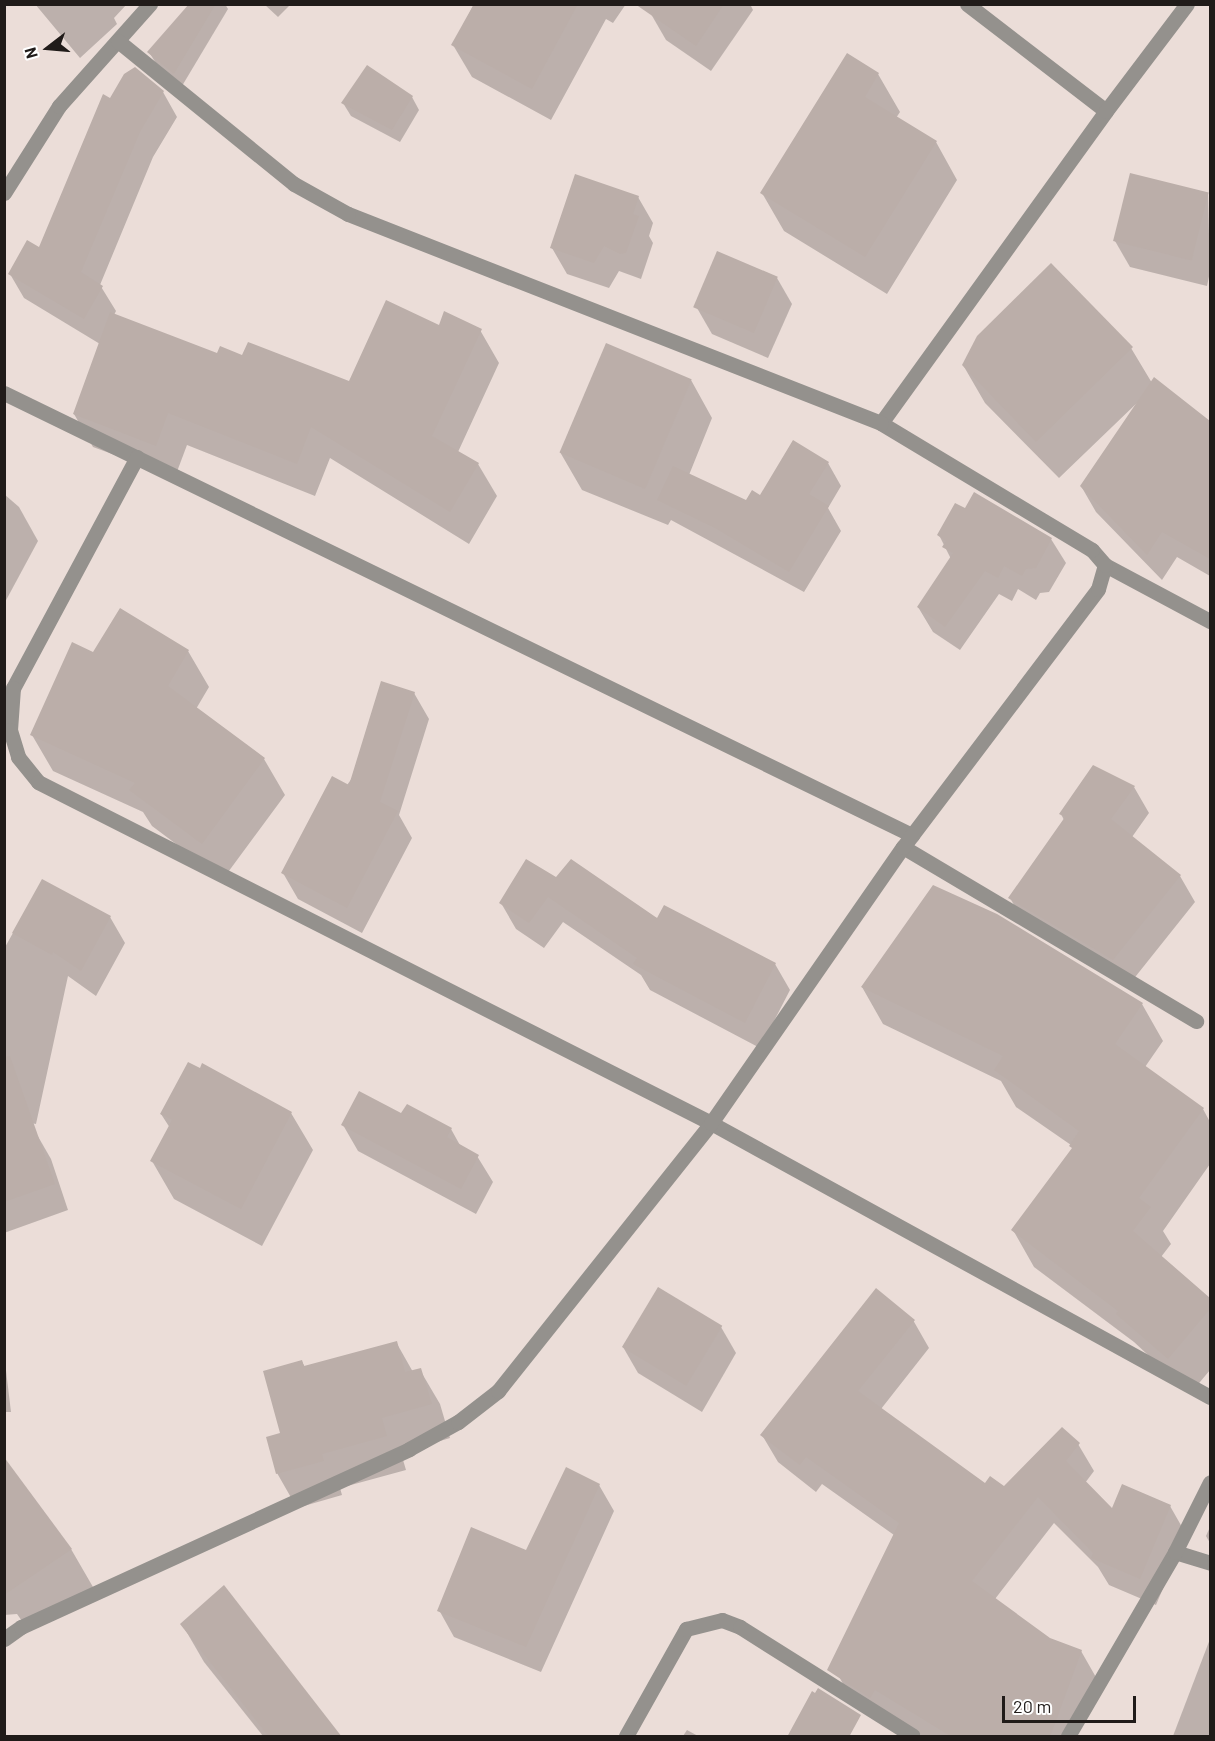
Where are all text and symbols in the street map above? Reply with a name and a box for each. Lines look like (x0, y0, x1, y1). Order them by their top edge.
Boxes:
north arrow (18, 18, 78, 78)
text: N (20, 45, 41, 61)
scale bar (1005, 1684, 1138, 1722)
text: 20 m (1013, 1695, 1051, 1717)

